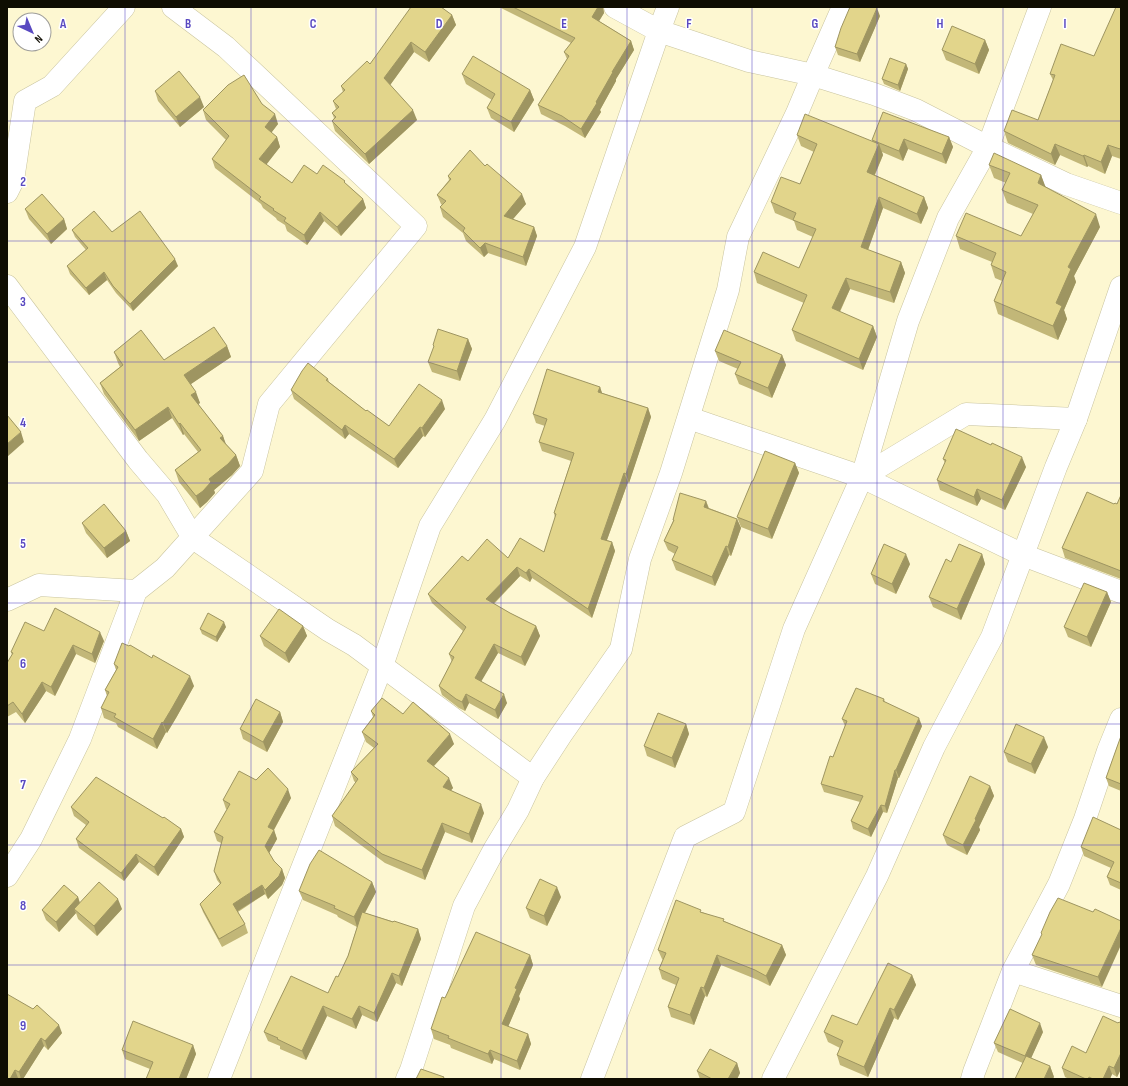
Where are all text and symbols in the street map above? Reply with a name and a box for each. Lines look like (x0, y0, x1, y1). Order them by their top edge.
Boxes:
north arrow (12, 12, 52, 52)
text: A (59, 16, 67, 32)
text: B (185, 16, 191, 32)
text: C (310, 16, 317, 32)
text: D (436, 16, 443, 32)
text: E (561, 16, 567, 32)
text: F (686, 16, 692, 32)
text: G (812, 16, 819, 32)
text: H (937, 16, 944, 32)
text: I (1064, 16, 1067, 32)
text: N (32, 32, 45, 46)
text: 2 (20, 174, 26, 190)
text: 3 (20, 294, 26, 310)
text: 4 (20, 415, 26, 431)
text: 5 (20, 536, 26, 552)
text: 6 (20, 656, 26, 672)
text: 7 (20, 777, 26, 793)
text: 8 (20, 898, 26, 914)
text: 9 (20, 1018, 26, 1034)

